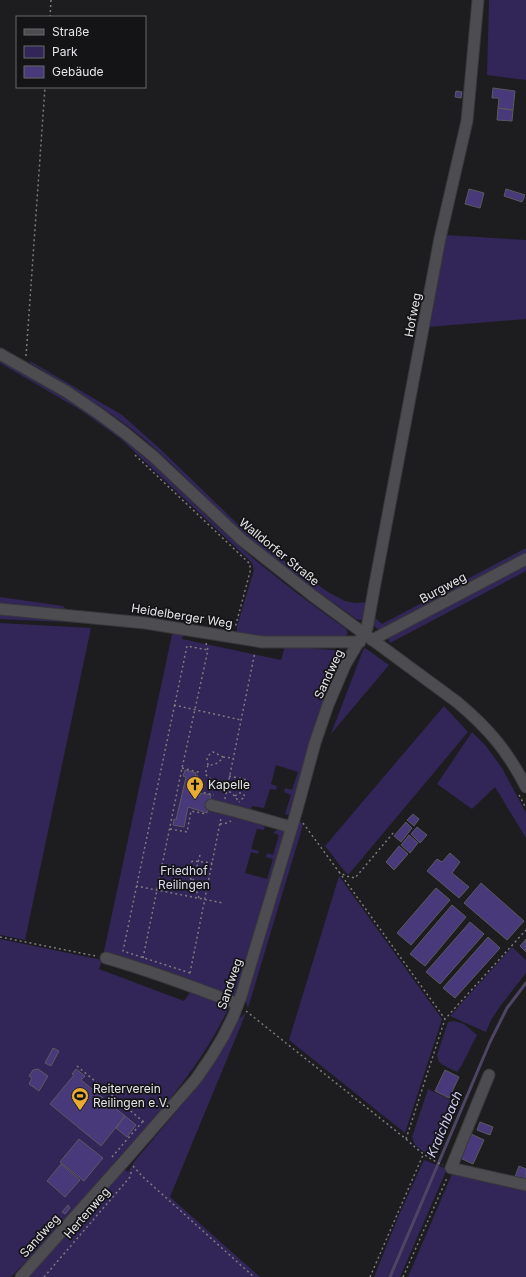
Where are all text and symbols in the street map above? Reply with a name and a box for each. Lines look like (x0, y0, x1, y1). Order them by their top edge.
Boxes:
legend (16, 16, 146, 88)
text: Straße (52, 24, 89, 39)
text: Park (52, 44, 78, 59)
text: Gebäude (52, 64, 104, 79)
street label: Hofweg (401, 292, 424, 338)
street label: Walldorfer Straße (236, 515, 323, 589)
street label: Burgweg (417, 569, 469, 606)
street label: Heidelberger Weg (130, 600, 234, 631)
street label: Sandweg (311, 647, 347, 701)
church icon: Kapelle (185, 775, 205, 800)
place label: Kapelle (208, 777, 250, 792)
park label: Friedhof Reilingen (158, 863, 210, 892)
street label: Sandweg (214, 956, 245, 1011)
place label: Reiterverein Reilingen e.V. (93, 1081, 169, 1110)
sports icon: Reiterverein Reilingen e.V. (70, 1086, 90, 1111)
water label: Kraichbach (423, 1088, 465, 1160)
street label: Hertenweg (60, 1184, 113, 1241)
street label: Sandweg (16, 1211, 63, 1260)

